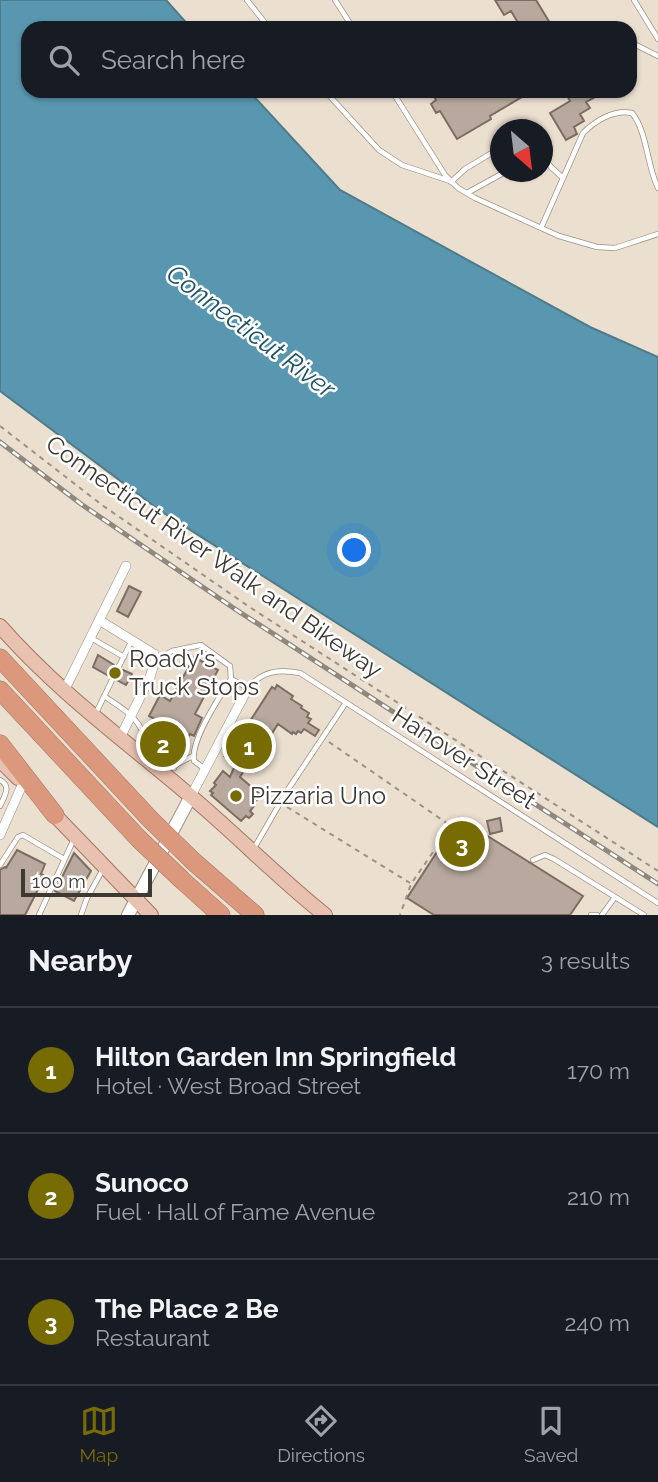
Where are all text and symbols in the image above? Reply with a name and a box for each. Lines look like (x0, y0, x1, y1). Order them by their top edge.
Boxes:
search box (21, 21, 637, 98)
icon: search (45, 41, 83, 79)
text: Search here (101, 45, 245, 75)
north arrow (490, 119, 553, 182)
water label: Connecticut River (161, 258, 342, 405)
street label: Connecticut River Walk and Bikeway (41, 429, 388, 684)
your location (337, 533, 371, 567)
place label: Roady's Truck Stops (129, 644, 259, 701)
marker: Roady's Truck Stops (107, 665, 123, 681)
street label: Hanover Street (387, 700, 542, 815)
pin: 2 (140, 718, 186, 770)
pin: 1 (226, 720, 272, 772)
place label: Pizzaria Uno (250, 781, 386, 810)
marker: Pizzaria Uno (228, 788, 244, 804)
pin: 3 (439, 818, 485, 870)
scale bar (21, 866, 152, 898)
text: 100 m (32, 870, 86, 892)
text: Nearby (28, 943, 132, 978)
text: 3 results (541, 947, 630, 974)
text: Hilton Garden Inn Springfield (95, 1042, 456, 1072)
text: 1 (45, 1057, 57, 1084)
text: 170 m (567, 1057, 630, 1084)
text: Hotel · West Broad Street (95, 1072, 361, 1099)
text: Sunoco (95, 1168, 189, 1198)
text: 2 (45, 1183, 57, 1210)
text: 210 m (567, 1183, 630, 1210)
text: Fuel · Hall of Fame Avenue (95, 1198, 375, 1225)
text: The Place 2 Be (95, 1294, 278, 1324)
text: 3 (45, 1309, 57, 1336)
text: 240 m (564, 1309, 630, 1336)
text: Restaurant (95, 1324, 210, 1351)
tab: Map (80, 1402, 118, 1466)
tab: Directions (277, 1402, 365, 1466)
tab: Saved (524, 1402, 578, 1466)

